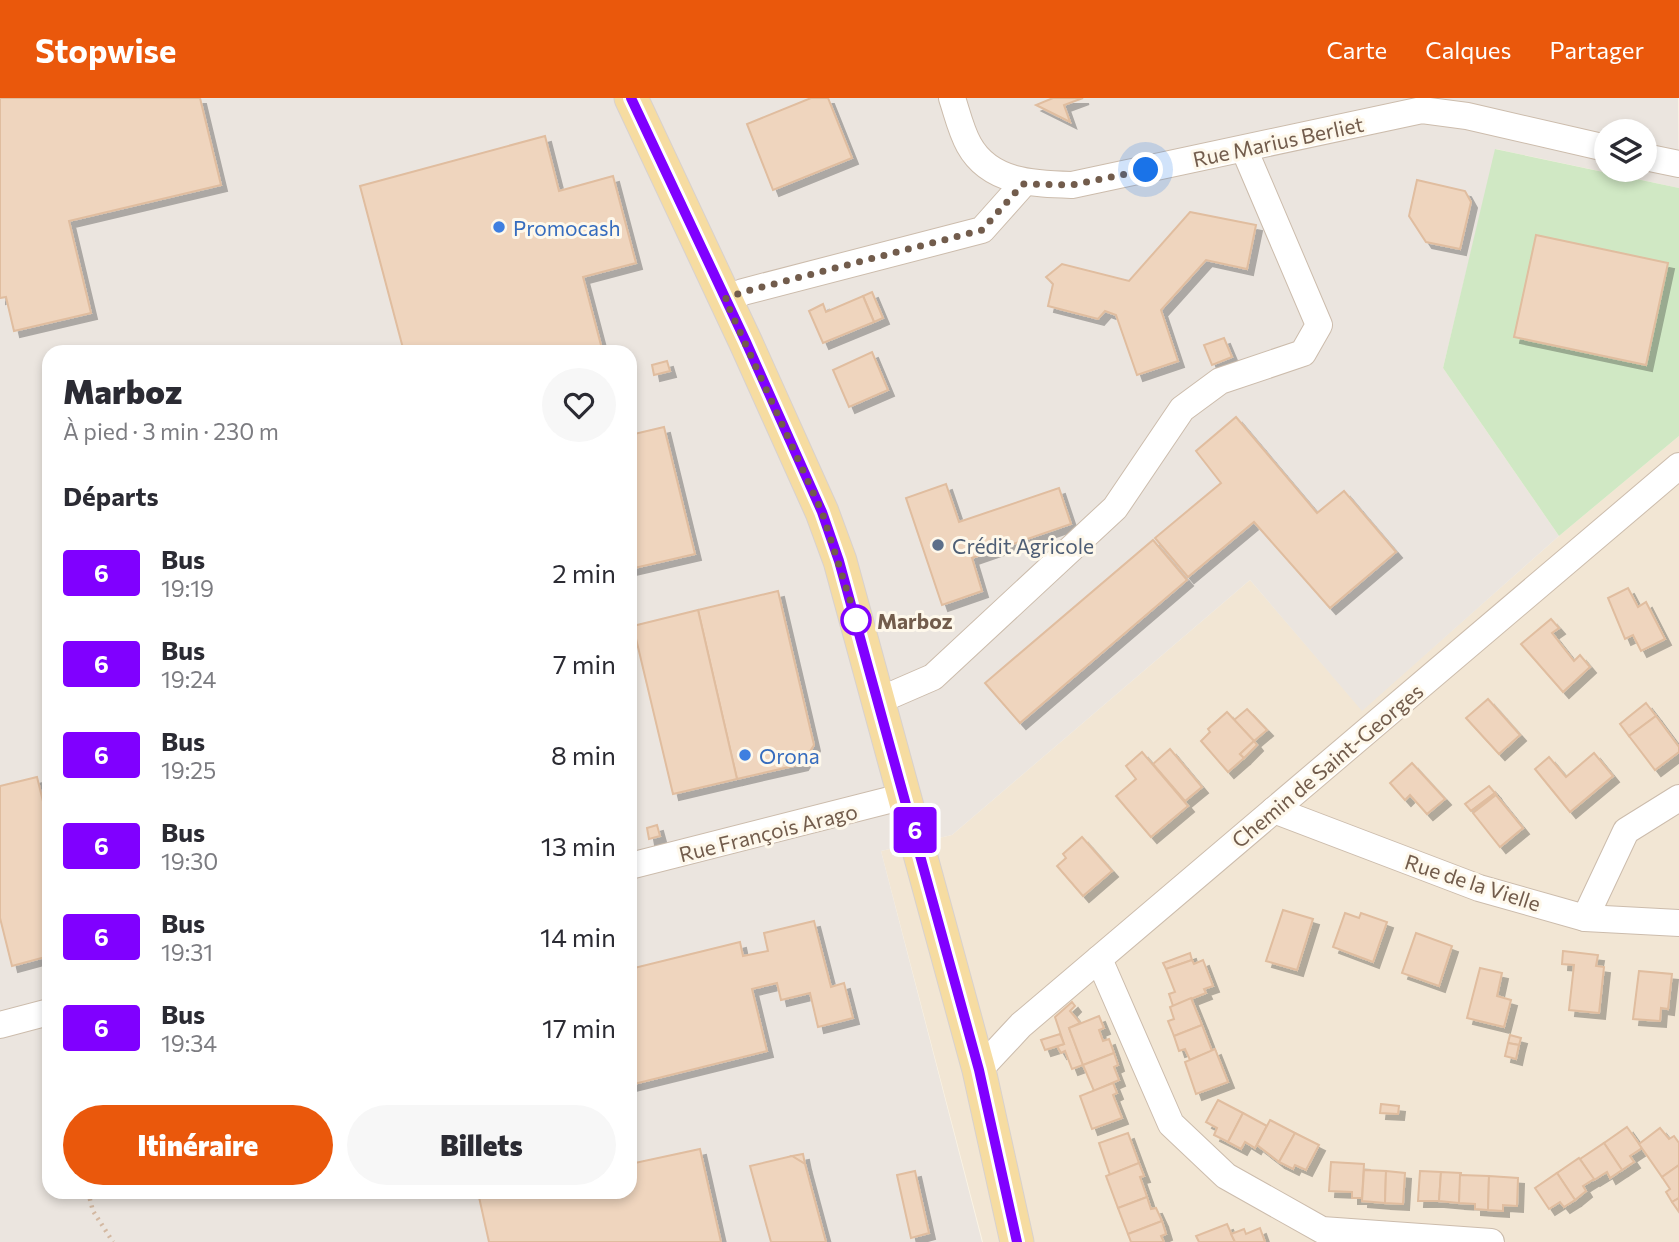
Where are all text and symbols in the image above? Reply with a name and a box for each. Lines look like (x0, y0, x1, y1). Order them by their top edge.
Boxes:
text: Stopwise (35, 29, 176, 70)
text: Carte (1326, 35, 1387, 64)
text: Calques (1425, 35, 1511, 64)
text: Partager (1549, 35, 1644, 64)
street label: Rue Marius Berliet (1190, 111, 1366, 171)
map controls (1594, 119, 1657, 182)
button: layers (1594, 119, 1657, 182)
your location (1128, 152, 1163, 187)
place label: Promocash (513, 215, 621, 240)
marker: Promocash (491, 219, 507, 235)
button: heart (542, 368, 616, 442)
text: Marboz (63, 370, 182, 411)
text: À pied · 3 min · 230 m (63, 417, 279, 445)
text: Départs (63, 480, 159, 511)
place label: Crédit Agricole (952, 533, 1094, 558)
marker: Crédit Agricole (930, 537, 946, 553)
text: Bus (161, 543, 205, 574)
text: 2 min (552, 557, 616, 588)
text: 6 (94, 558, 109, 587)
text: 19:19 (161, 574, 214, 602)
marker: Marboz (841, 605, 871, 635)
place label: Marboz (877, 608, 953, 633)
text: Bus (161, 634, 205, 665)
text: 7 min (553, 648, 616, 679)
text: 6 (94, 649, 109, 678)
text: 19:24 (161, 665, 216, 693)
street label: Chemin de Saint-Georges (1226, 678, 1428, 852)
text: Bus (161, 725, 205, 756)
text: 8 min (551, 739, 616, 770)
text: 6 (94, 740, 109, 769)
place label: Orona (759, 743, 820, 768)
marker: Orona (737, 747, 753, 763)
text: 19:25 (161, 756, 216, 784)
street label: Rue François Arago (676, 798, 860, 866)
line badge: 6 (892, 807, 938, 853)
text: 6 (908, 815, 922, 844)
text: Bus (161, 816, 205, 847)
text: 13 min (541, 830, 616, 861)
text: 6 (94, 831, 109, 860)
text: 19:30 (161, 847, 218, 875)
street label: Rue de la Vielle (1402, 848, 1544, 916)
text: Bus (161, 907, 205, 938)
text: 14 min (540, 921, 616, 952)
text: 6 (94, 922, 109, 951)
text: 19:31 (161, 938, 213, 966)
text: Bus (161, 998, 205, 1029)
text: 17 min (542, 1012, 616, 1043)
text: 6 (94, 1013, 109, 1042)
text: 19:34 (161, 1029, 217, 1057)
button: Itinéraire (63, 1105, 333, 1185)
button: Billets (347, 1105, 616, 1185)

